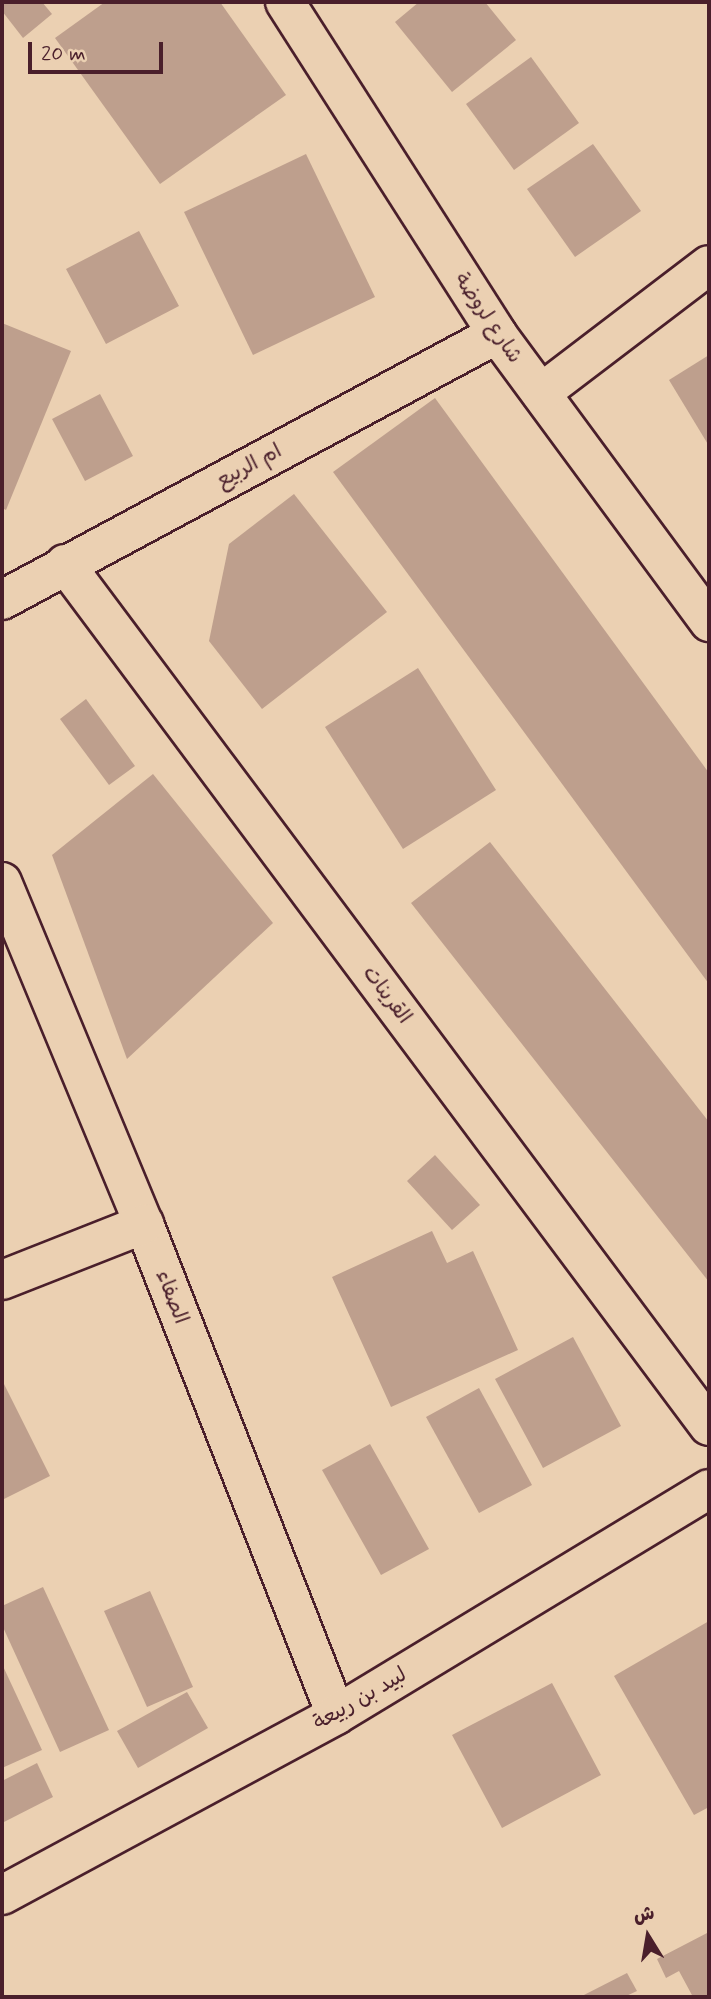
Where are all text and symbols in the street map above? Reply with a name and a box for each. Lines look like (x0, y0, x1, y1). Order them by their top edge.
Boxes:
scale bar (32, 28, 166, 72)
text: 20 m (41, 40, 86, 68)
street label: شارع لروضة (449, 268, 527, 368)
street label: ام الربيع (212, 438, 286, 494)
street label: القرينات (357, 961, 417, 1029)
street label: الصفاء (150, 1267, 194, 1327)
street label: لبيد بن ربيعة (309, 1662, 411, 1736)
north arrow (613, 1901, 683, 1971)
text: ش (631, 1901, 657, 1929)

